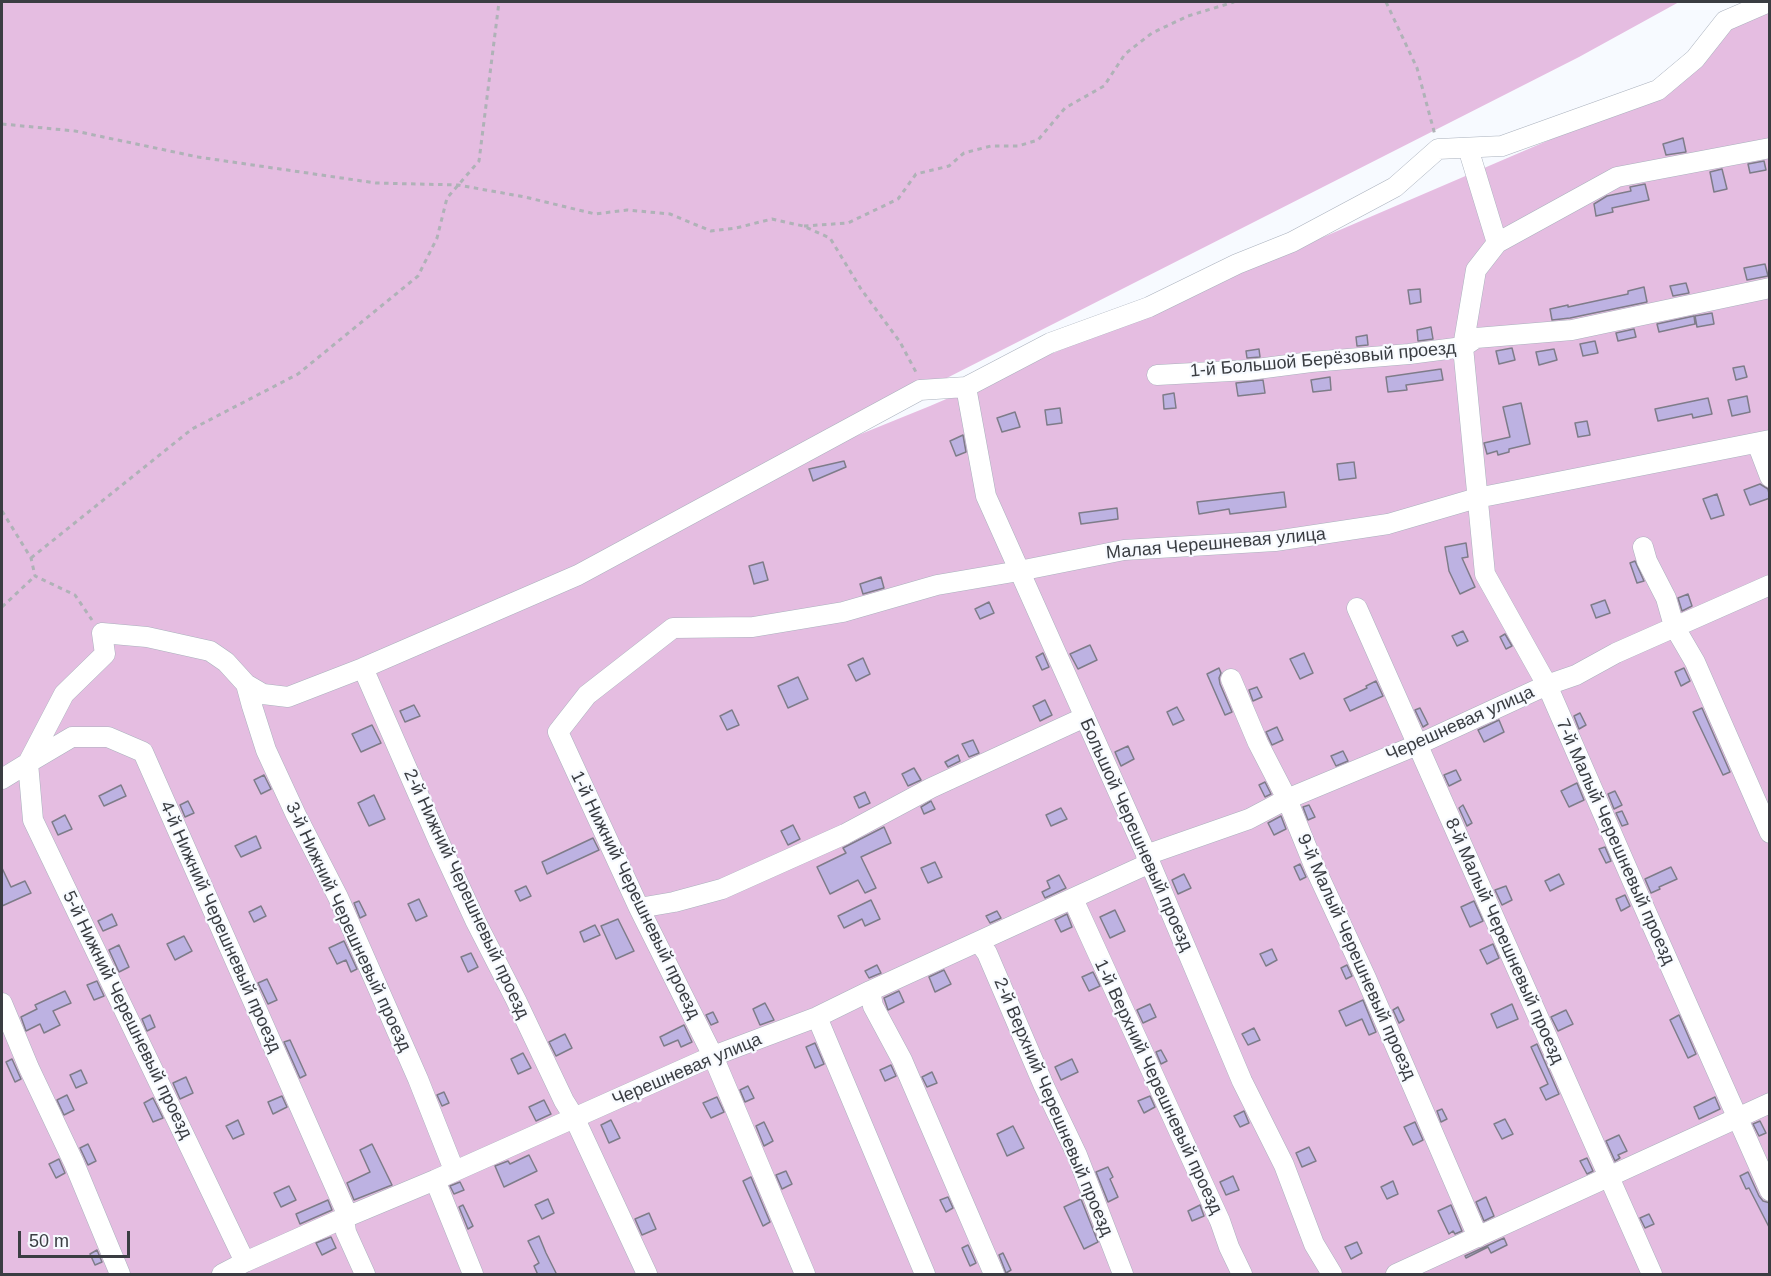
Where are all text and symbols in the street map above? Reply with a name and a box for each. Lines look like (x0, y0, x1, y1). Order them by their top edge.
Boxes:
street label: 1-й Большой Берёзовый проезд (1189, 338, 1457, 382)
street label: Малая Черешневая улица (1105, 524, 1327, 564)
street label: Черешневая улица (1383, 682, 1537, 766)
street label: Большой Черешневый проезд (1075, 715, 1197, 955)
street label: 7-й Малый Черешневый проезд (1551, 716, 1679, 968)
street label: 2-й Нижний Черешневый проезд (399, 766, 533, 1022)
street label: 1-й Нижний Черешневый проезд (565, 768, 705, 1022)
street label: 4-й Нижний Черешневый проезд (155, 798, 285, 1056)
street label: 3-й Нижний Черешневый проезд (281, 799, 415, 1055)
street label: 8-й Малый Черешневый проезд (1440, 815, 1568, 1067)
street label: 9-й Малый Черешневый проезд (1292, 831, 1420, 1083)
street label: 5-й Нижний Черешневый проезд (57, 888, 197, 1142)
street label: 1-й Верхний Черешневый проезд (1089, 956, 1227, 1218)
street label: 2-й Верхний Черешневый проезд (989, 975, 1117, 1239)
street label: Черешневая улица (609, 1029, 765, 1111)
scale bar (21, 1219, 134, 1257)
text: 50 m (29, 1231, 69, 1251)

